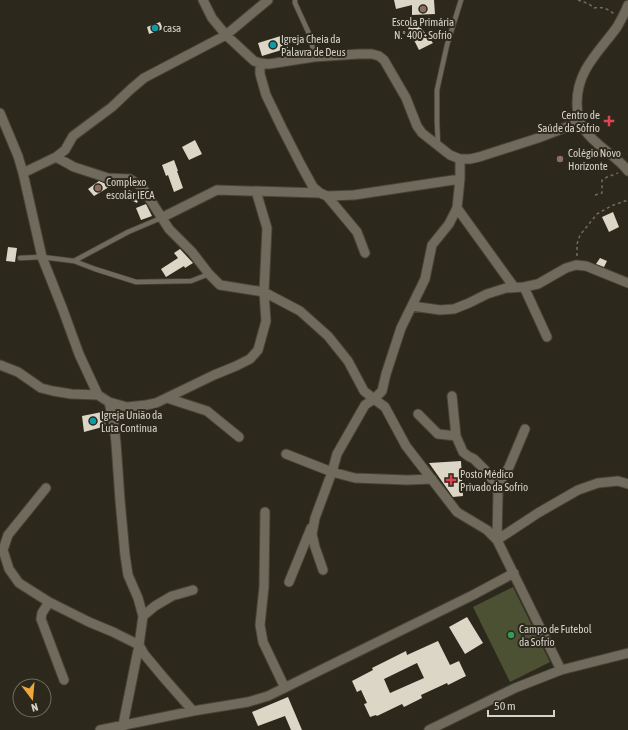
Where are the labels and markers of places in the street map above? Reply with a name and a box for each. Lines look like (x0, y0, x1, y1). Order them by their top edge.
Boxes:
marker: Escola Primária N.º 400 - Sofrio (418, 4, 428, 14)
place label: Escola Primária N.º 400 - Sofrio (392, 16, 454, 41)
place label: casa (163, 22, 181, 34)
marker: casa (150, 23, 160, 33)
place label: Igreja Cheia da Palavra de Deus (281, 33, 346, 58)
marker: Igreja Cheia da Palavra de Deus (268, 40, 278, 50)
place label: Centro de Saúde da Sófrio (538, 109, 600, 134)
marker: Centro de Saúde da Sófrio (603, 115, 615, 127)
place label: Colégio Novo Horizonte (568, 147, 621, 172)
marker: Colégio Novo Horizonte (555, 154, 565, 164)
place label: Complexo escolar IECA (106, 176, 155, 201)
marker: Complexo escolar IECA (93, 183, 103, 193)
place label: Igreja União da Luta Continua (101, 409, 162, 434)
marker: Igreja União da Luta Continua (88, 416, 98, 426)
place label: Posto Médico Privado da Sofrio (460, 468, 528, 493)
marker: Posto Médico Privado da Sofrio (445, 474, 457, 486)
place label: Campo de Futebol da Sofrio (519, 623, 592, 648)
marker: Campo de Futebol da Sofrio (506, 630, 516, 640)

